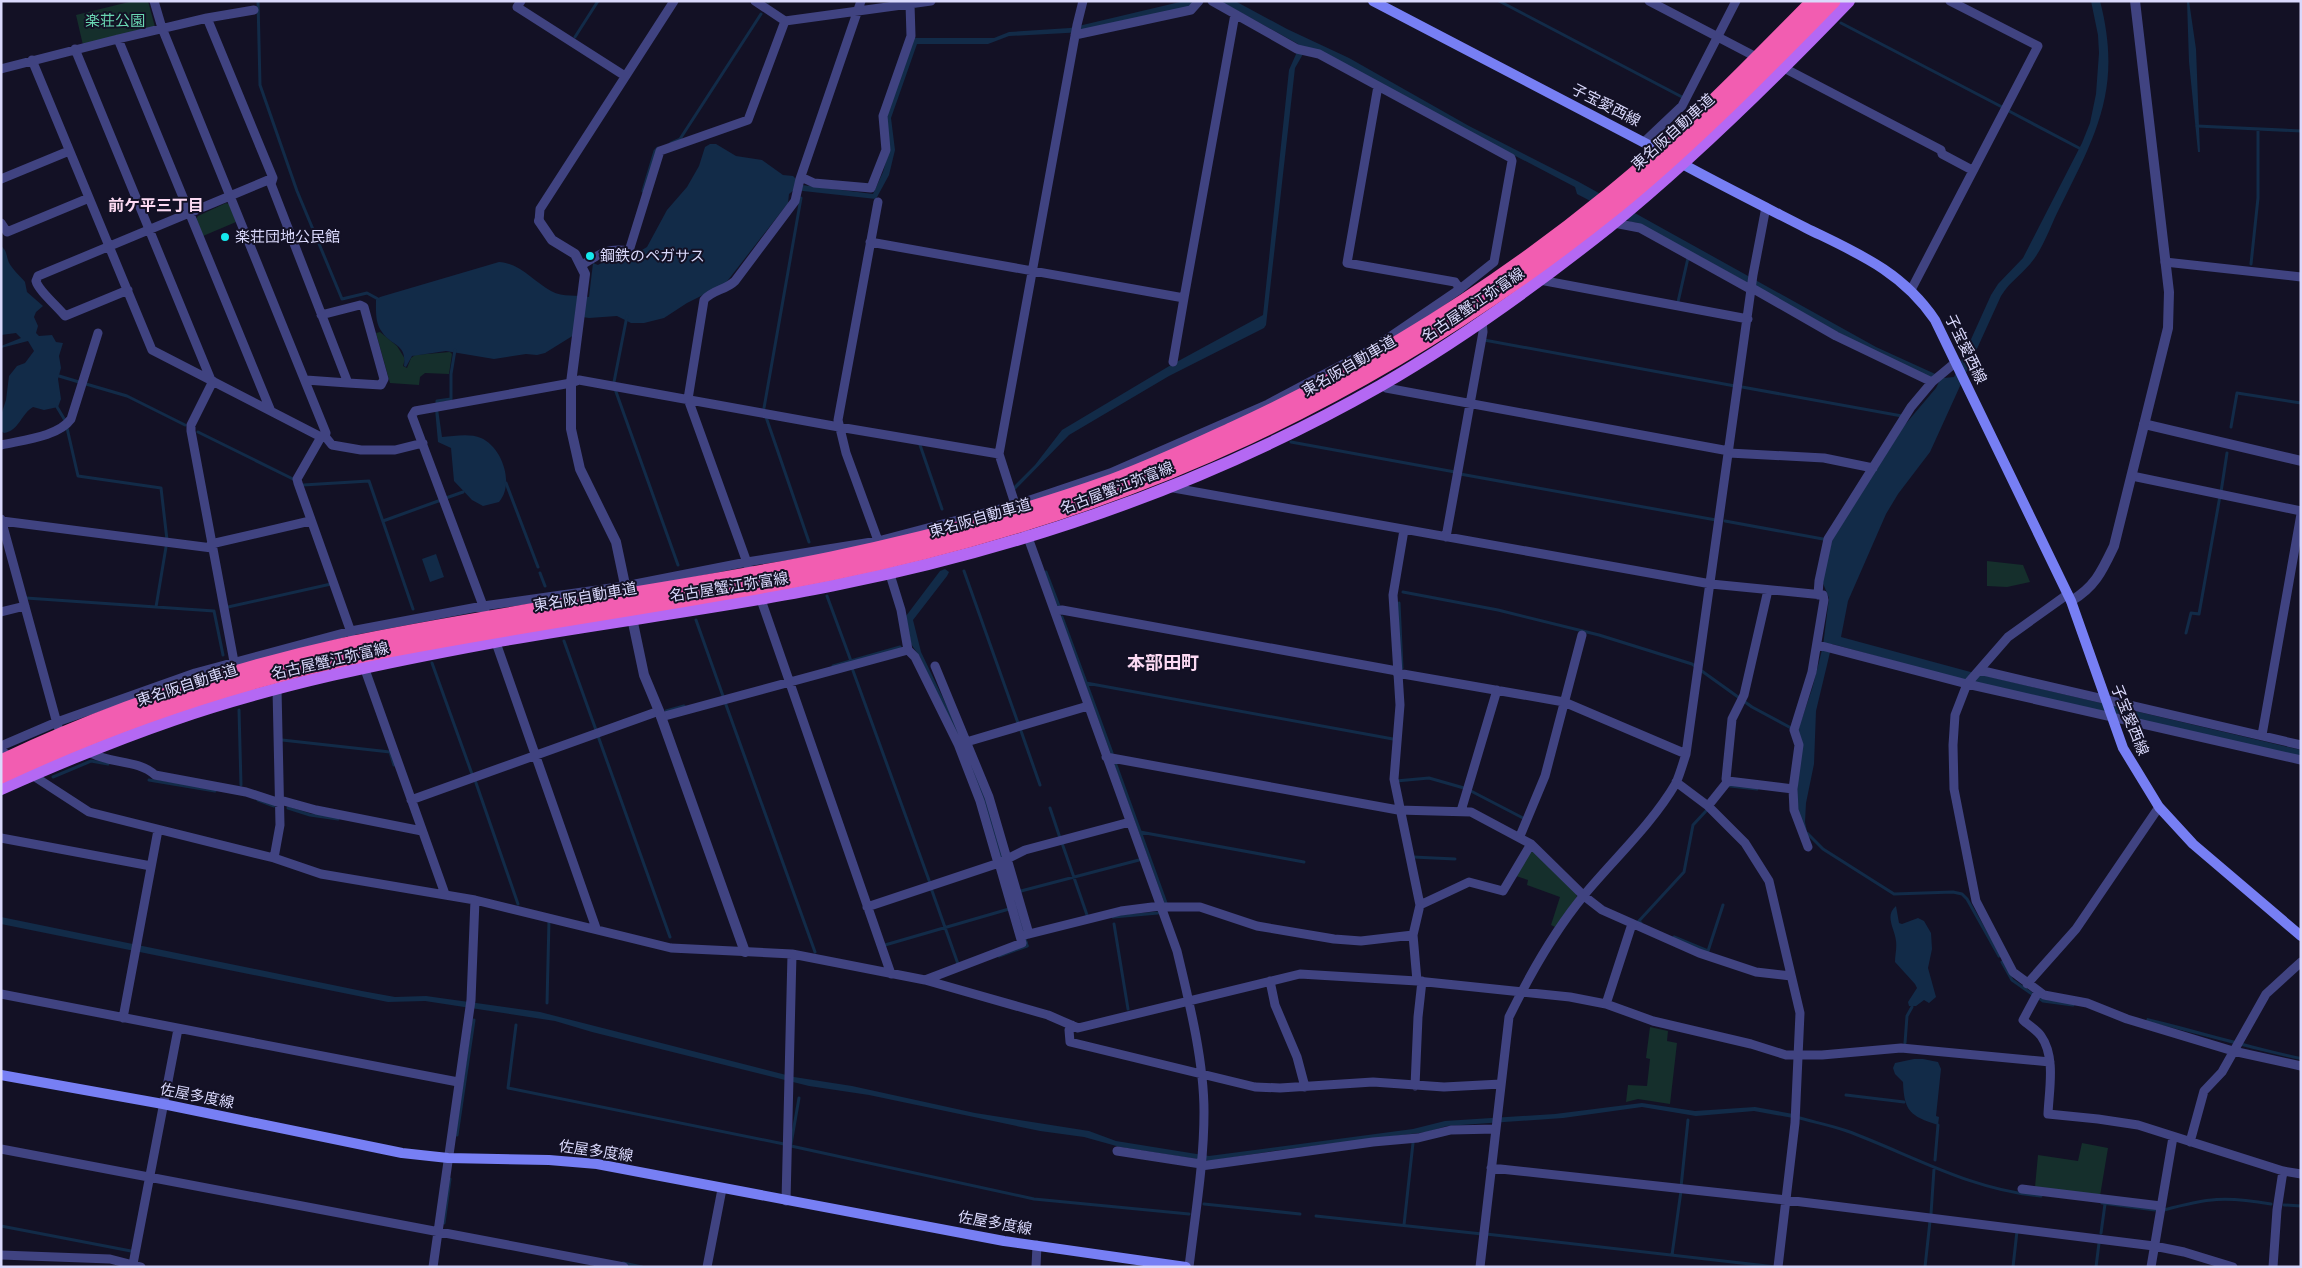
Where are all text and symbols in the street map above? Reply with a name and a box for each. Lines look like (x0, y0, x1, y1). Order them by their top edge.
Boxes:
park label: 楽荘公園 (85, 12, 145, 30)
street label: 子宝愛西線 (1568, 80, 1644, 130)
street label: 東名阪自動車道 (1628, 90, 1718, 174)
district label: 前ケ平三丁目 (108, 196, 204, 215)
place label: 楽荘団地公民館 (235, 228, 340, 246)
marker: 楽荘団地公民館 (219, 231, 231, 243)
place label: 鋼鉄のペガサス (600, 247, 705, 265)
marker: 鋼鉄のペガサス (584, 250, 596, 262)
street label: 名古屋蟹江弥富線 (1418, 264, 1528, 346)
street label: 子宝愛西線 (1941, 311, 1991, 387)
street label: 東名阪自動車道 (1299, 332, 1399, 400)
street label: 名古屋蟹江弥富線 (1058, 458, 1176, 518)
street label: 東名阪自動車道 (927, 495, 1033, 541)
street label: 名古屋蟹江弥富線 (668, 569, 790, 605)
street label: 東名阪自動車道 (532, 579, 638, 615)
street label: 名古屋蟹江弥富線 (270, 639, 390, 683)
district label: 本部田町 (1127, 652, 1199, 674)
street label: 東名阪自動車道 (134, 660, 240, 710)
street label: 子宝愛西線 (2108, 682, 2152, 758)
street label: 佐屋多度線 (158, 1080, 236, 1112)
street label: 佐屋多度線 (558, 1137, 634, 1165)
street label: 佐屋多度線 (956, 1208, 1034, 1238)

